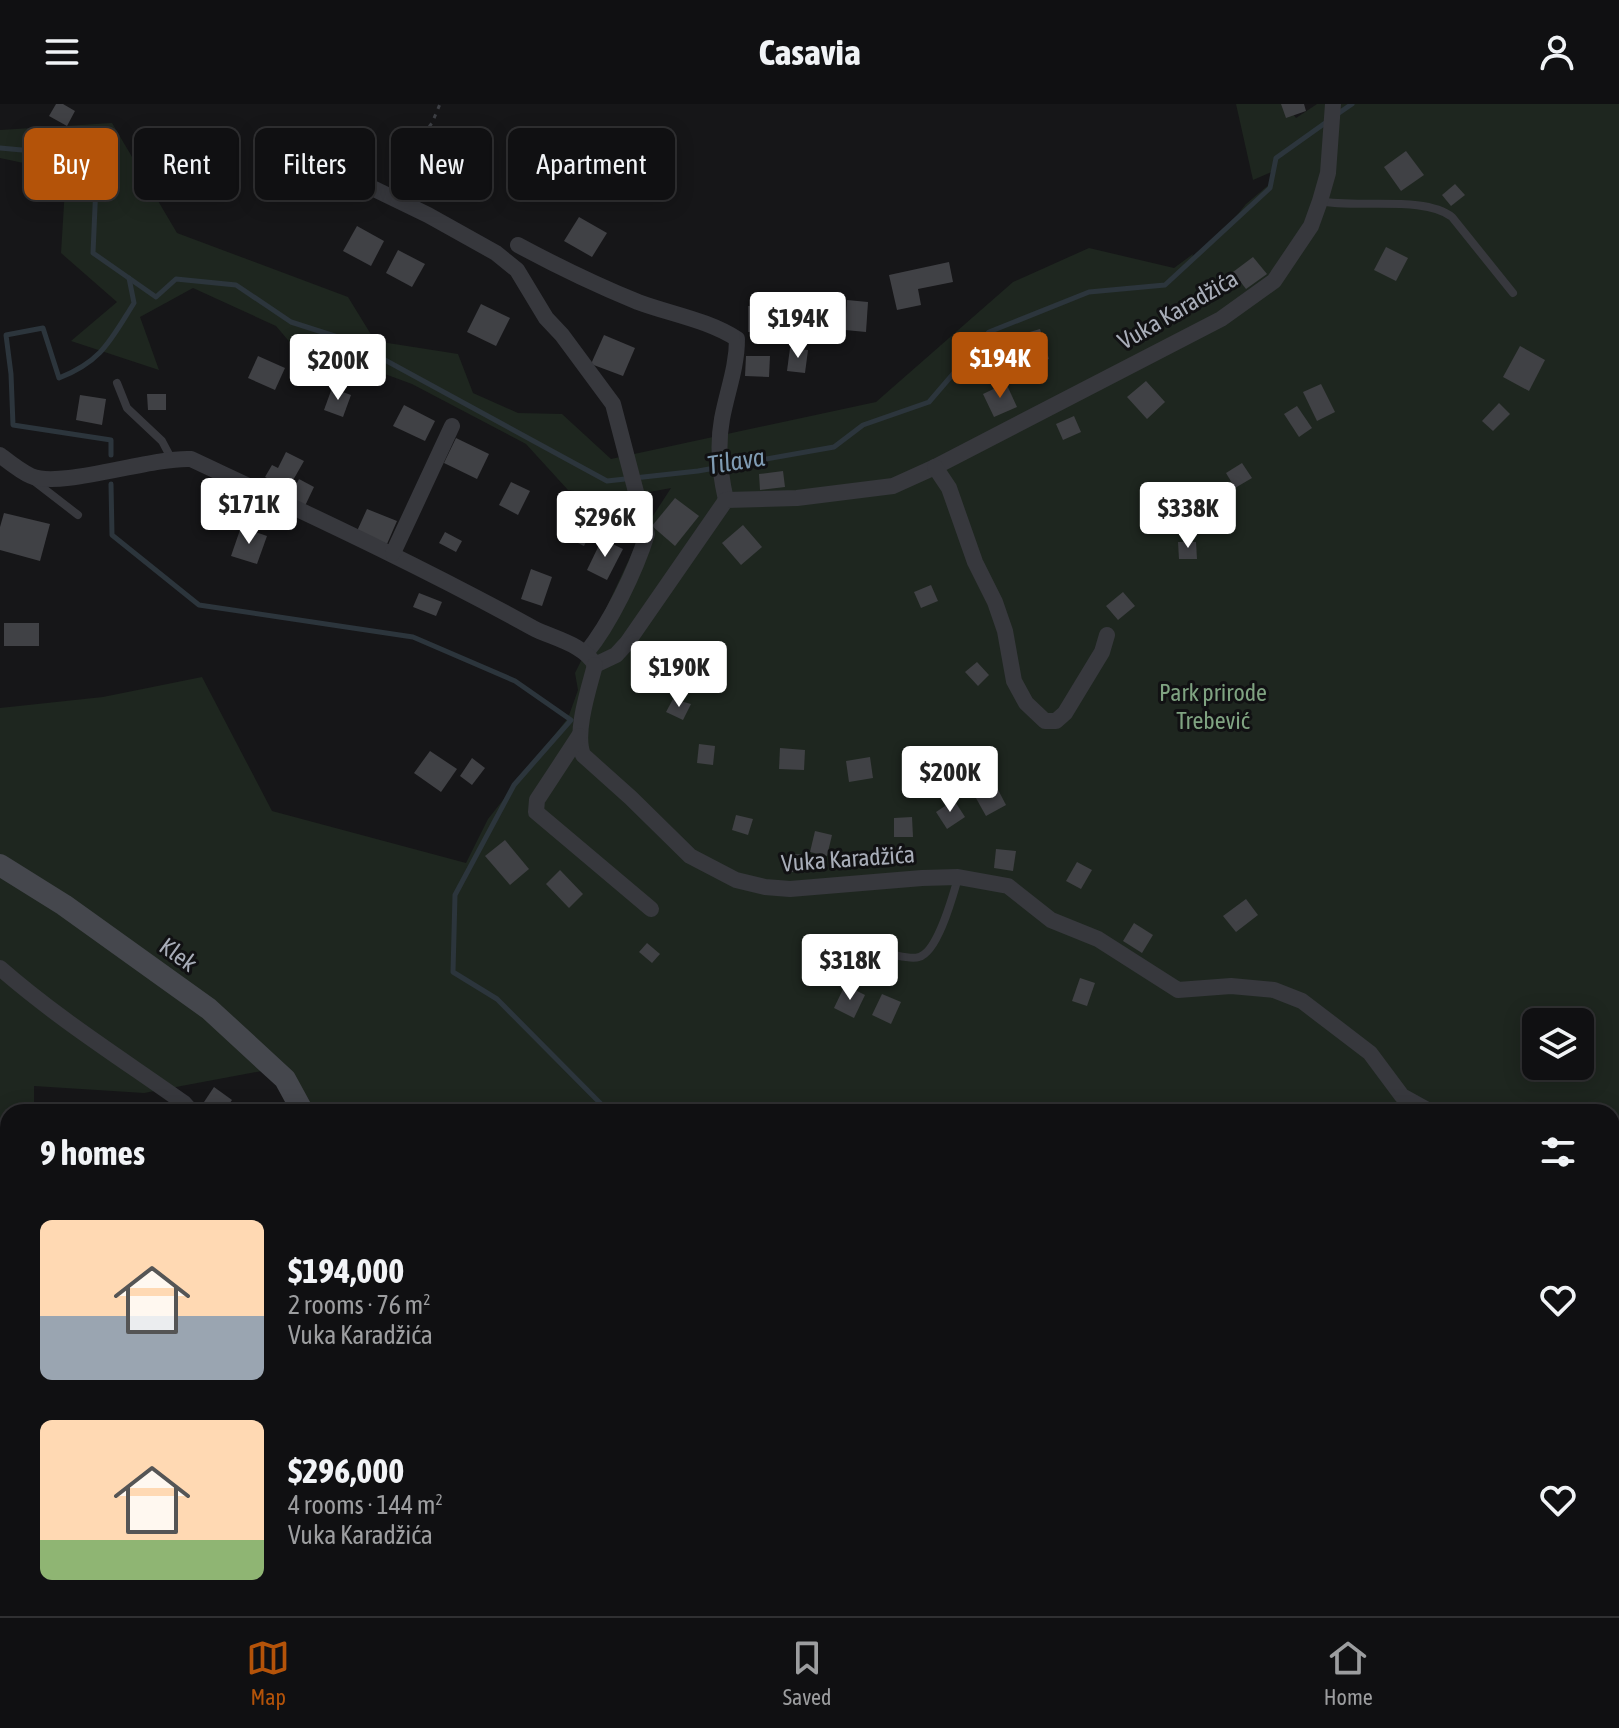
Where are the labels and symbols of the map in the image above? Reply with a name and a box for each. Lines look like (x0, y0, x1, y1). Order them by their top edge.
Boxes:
street label: Vuka Karadžića (1113, 264, 1242, 355)
pin: $194K (742, 292, 854, 360)
pin: $194K (944, 332, 1056, 400)
pin: $200K (282, 334, 394, 402)
water label: Tilava (705, 442, 767, 480)
pin: $171K (193, 478, 305, 546)
pin: $338K (1132, 482, 1244, 550)
pin: $296K (549, 491, 661, 559)
pin: $190K (623, 641, 735, 709)
park label: Park prirode Trebević (1159, 679, 1267, 734)
pin: $200K (894, 746, 1006, 814)
street label: Vuka Karadžića (780, 840, 916, 877)
street label: Klek (154, 932, 202, 977)
pin: $318K (794, 934, 906, 1002)

